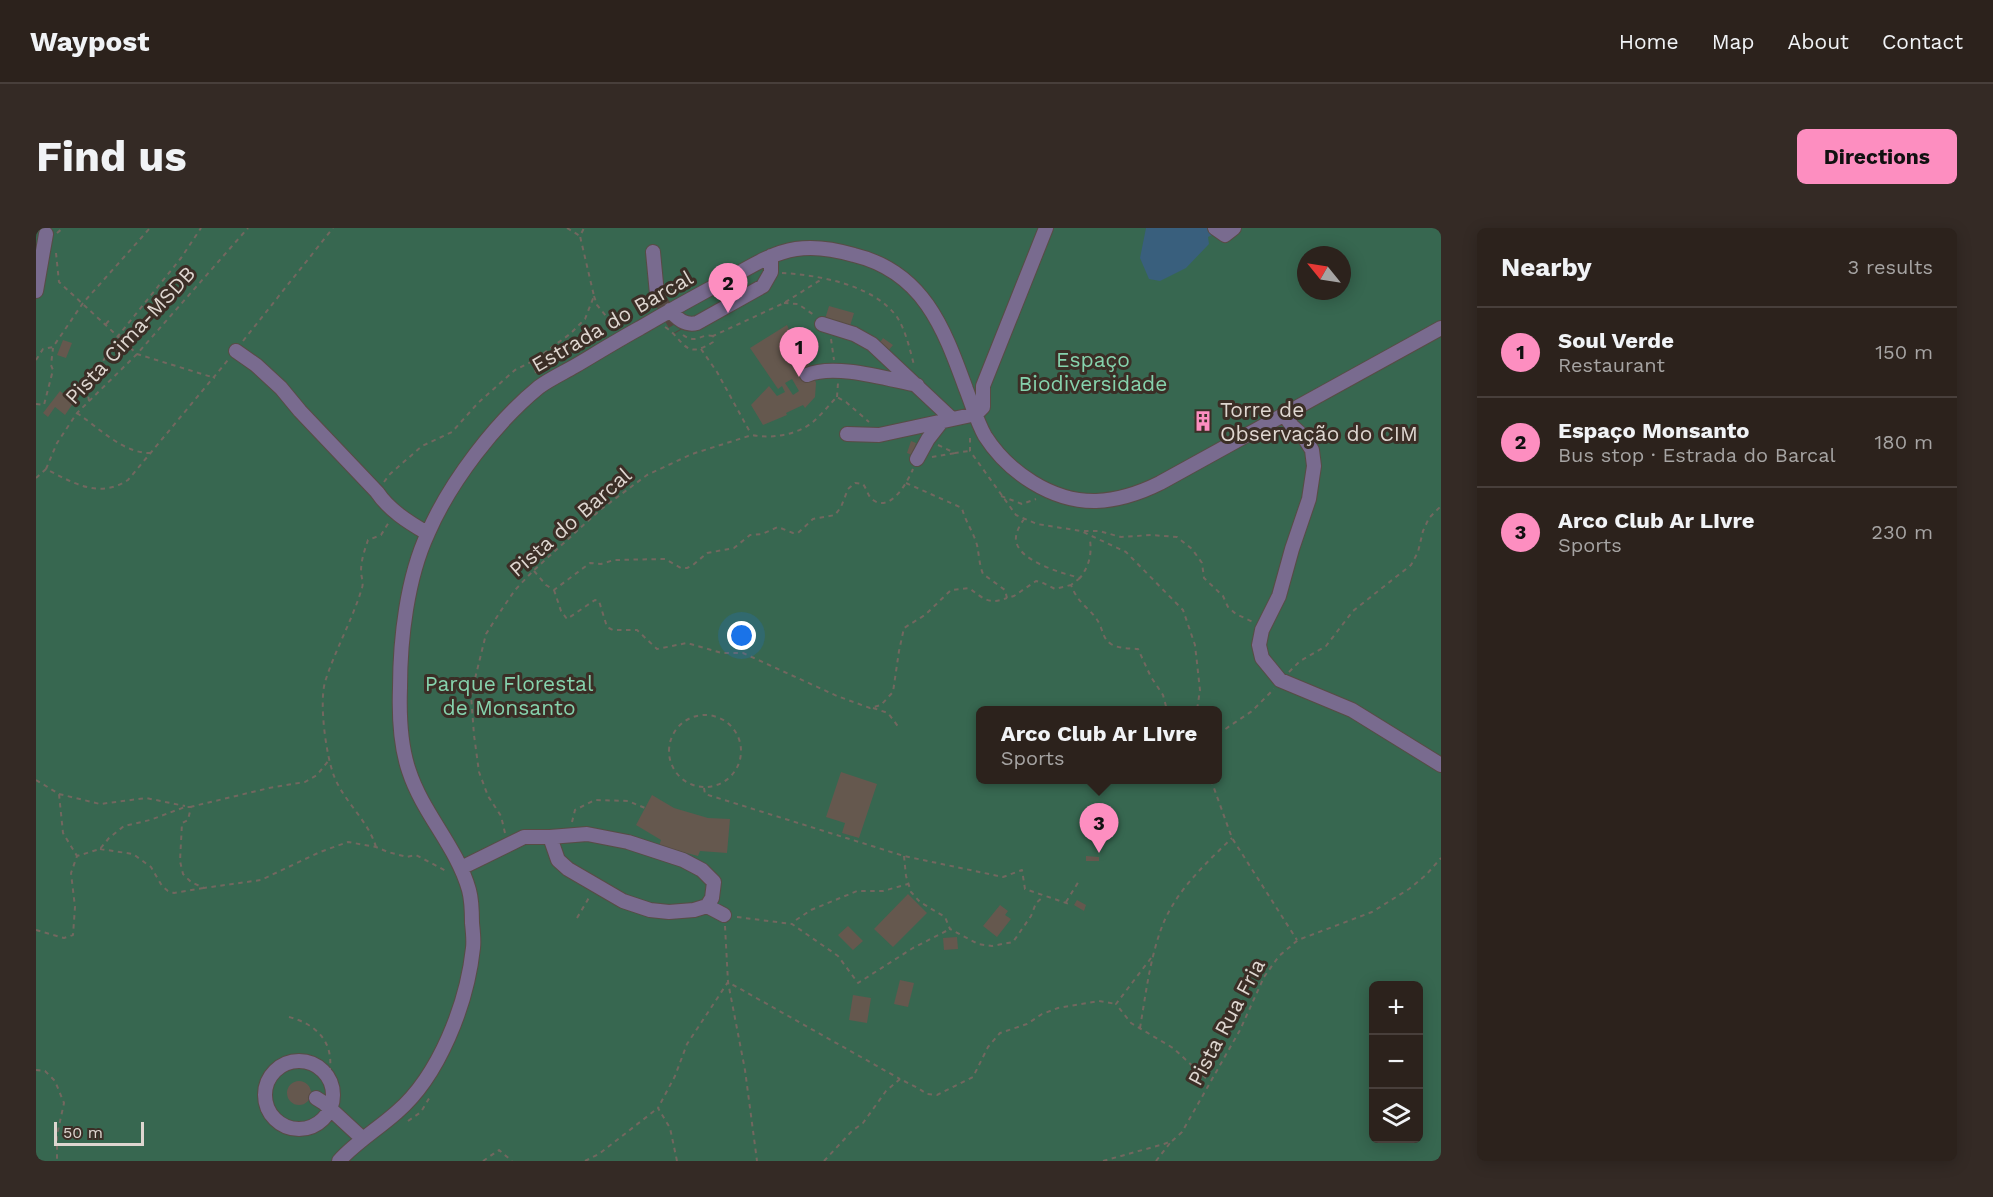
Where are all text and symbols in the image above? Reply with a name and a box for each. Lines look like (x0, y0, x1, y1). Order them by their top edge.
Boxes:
text: Waypost (30, 25, 149, 58)
text: Home (1619, 29, 1679, 54)
text: Map (1712, 29, 1755, 54)
text: About (1788, 29, 1849, 54)
text: Contact (1882, 29, 1963, 54)
button: Directions (1797, 129, 1957, 184)
text: Find us (36, 132, 187, 181)
north arrow (1297, 246, 1351, 300)
text: Nearby (1501, 252, 1592, 282)
text: 3 results (1848, 255, 1933, 279)
street label: Pista Cima-MSDB (60, 261, 200, 409)
street label: Estrada do Barcal (527, 264, 698, 377)
pin: 2 (708, 264, 748, 313)
pin: 1 (780, 328, 819, 377)
text: Soul Verde (1558, 328, 1674, 353)
text: 1 (1516, 340, 1525, 364)
text: 150 m (1875, 340, 1933, 364)
park label: Espaço Biodiversidade (1019, 347, 1167, 396)
text: Restaurant (1558, 353, 1665, 377)
place label: Torre de Observação do CIM (1220, 397, 1418, 446)
building icon: Torre de Observação do CIM (1191, 409, 1215, 433)
text: Espaço Monsanto (1558, 418, 1750, 443)
text: 2 (1515, 430, 1526, 454)
text: 180 m (1875, 430, 1933, 454)
text: Bus stop · Estrada do Barcal (1558, 443, 1836, 467)
street label: Pista do Barcal (504, 462, 637, 582)
text: Arco Club Ar LIvre (1558, 508, 1755, 533)
text: 3 (1515, 520, 1526, 544)
text: 230 m (1871, 520, 1933, 544)
text: Sports (1558, 533, 1622, 557)
your location (727, 621, 756, 650)
park label: Parque Florestal de Monsanto (425, 671, 594, 720)
popup (976, 706, 1222, 784)
text: Arco Club Ar LIvre (1001, 721, 1197, 746)
text: Sports (1001, 746, 1064, 770)
pin: 3 (1080, 804, 1118, 853)
street label: Pista Rua Fria (1182, 954, 1270, 1090)
map controls (1369, 981, 1423, 1143)
button: + (1369, 981, 1423, 1035)
button: − (1369, 1035, 1423, 1089)
button: layers (1369, 1089, 1423, 1143)
scale bar (54, 1119, 144, 1146)
text: 50 m (63, 1123, 103, 1142)

